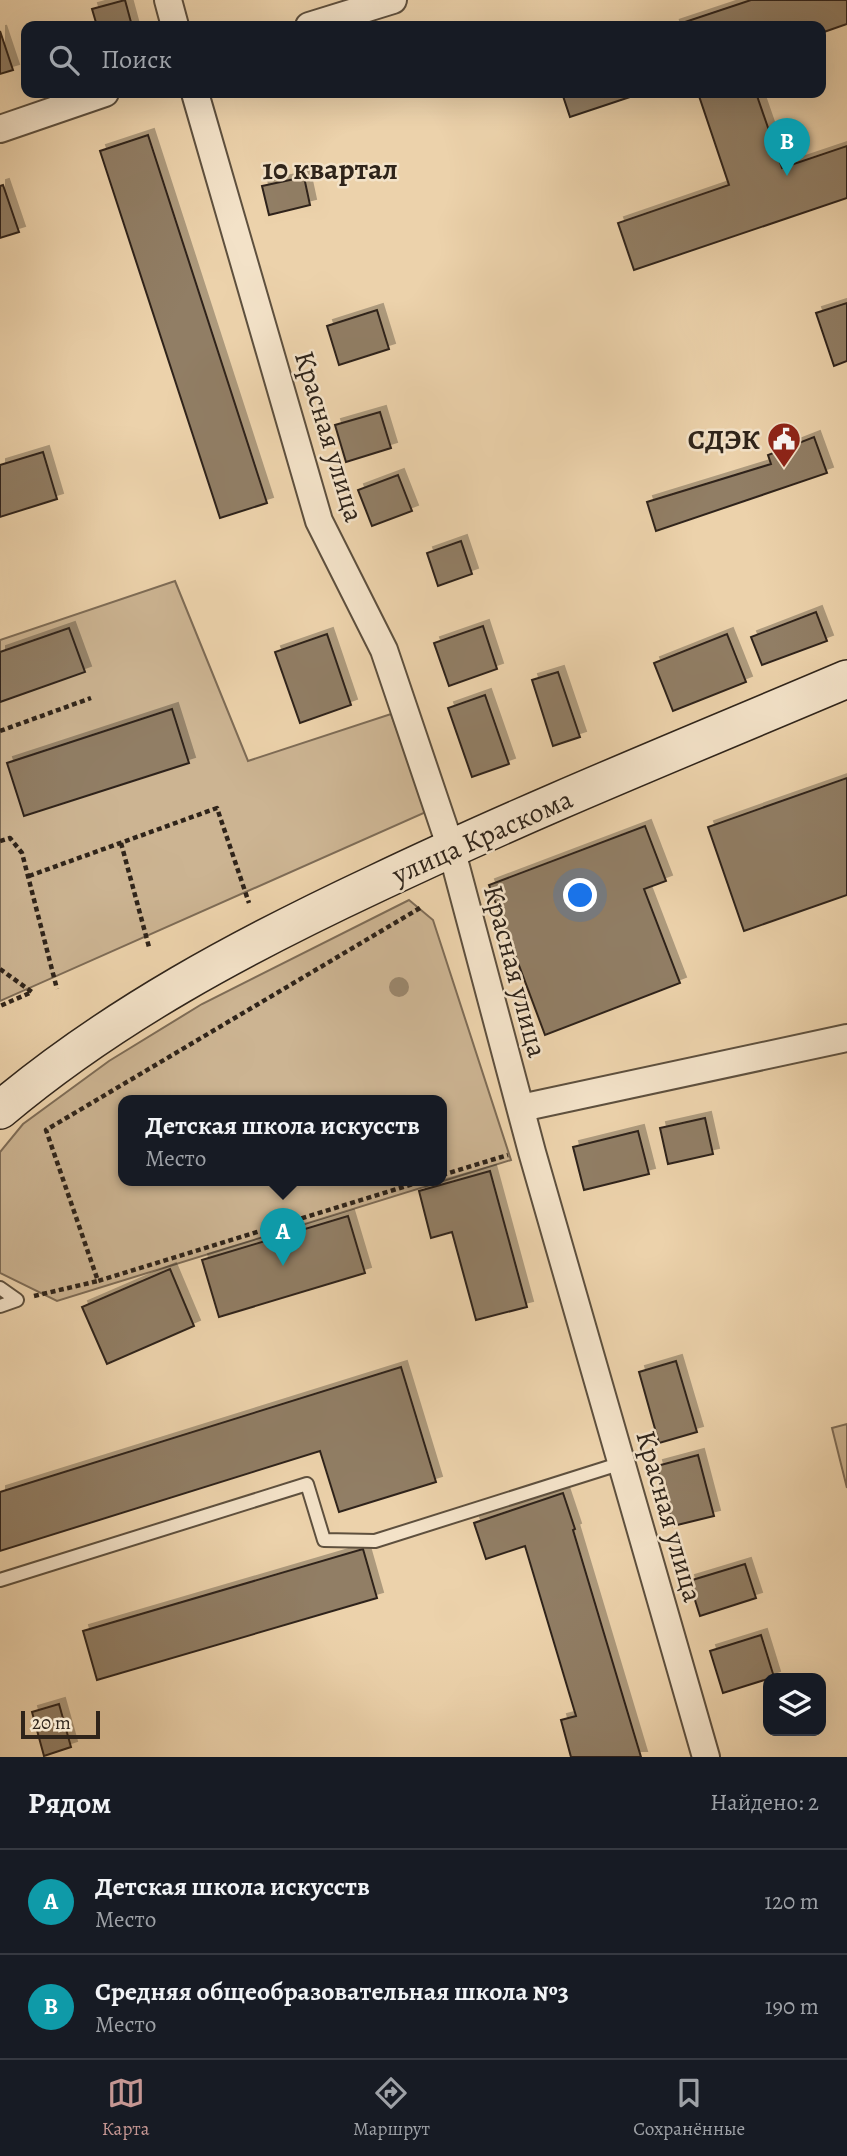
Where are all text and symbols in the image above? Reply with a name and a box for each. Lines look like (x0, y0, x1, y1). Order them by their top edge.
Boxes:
search box (21, 21, 826, 98)
icon: search (45, 41, 83, 79)
text: Поиск (101, 42, 172, 77)
pin: B (764, 118, 810, 176)
district label: 10 квартал (262, 149, 398, 189)
street label: Красная улица (285, 346, 373, 526)
public building icon: СДЭК (765, 420, 803, 469)
place label: СДЭК (688, 421, 760, 459)
street label: улица Краскома (385, 780, 579, 894)
your location (563, 878, 597, 912)
street label: Красная улица (474, 881, 556, 1062)
popup (118, 1095, 447, 1186)
text: Детская школа искусств (145, 1108, 420, 1143)
text: Место (145, 1143, 206, 1174)
pin: A (260, 1208, 306, 1266)
street label: Красная улица (626, 1426, 712, 1607)
map controls (763, 1673, 826, 1736)
button: layers (763, 1673, 826, 1736)
scale bar (21, 1708, 100, 1740)
text: 20 m (32, 1710, 71, 1736)
text: Рядом (28, 1783, 111, 1823)
text: Найдено: 2 (710, 1787, 819, 1818)
text: Детская школа искусств (95, 1869, 370, 1904)
text: A (44, 1886, 58, 1917)
text: 120 m (764, 1886, 819, 1917)
text: Место (95, 1904, 156, 1935)
text: Средняя общеобразовательная школа №3 (95, 1974, 569, 2009)
text: B (44, 1991, 58, 2022)
text: 190 m (765, 1991, 819, 2022)
text: Место (95, 2009, 156, 2040)
tab: Карта (102, 2074, 150, 2142)
tab: Маршрут (353, 2074, 430, 2142)
tab: Сохранённые (633, 2074, 745, 2142)

